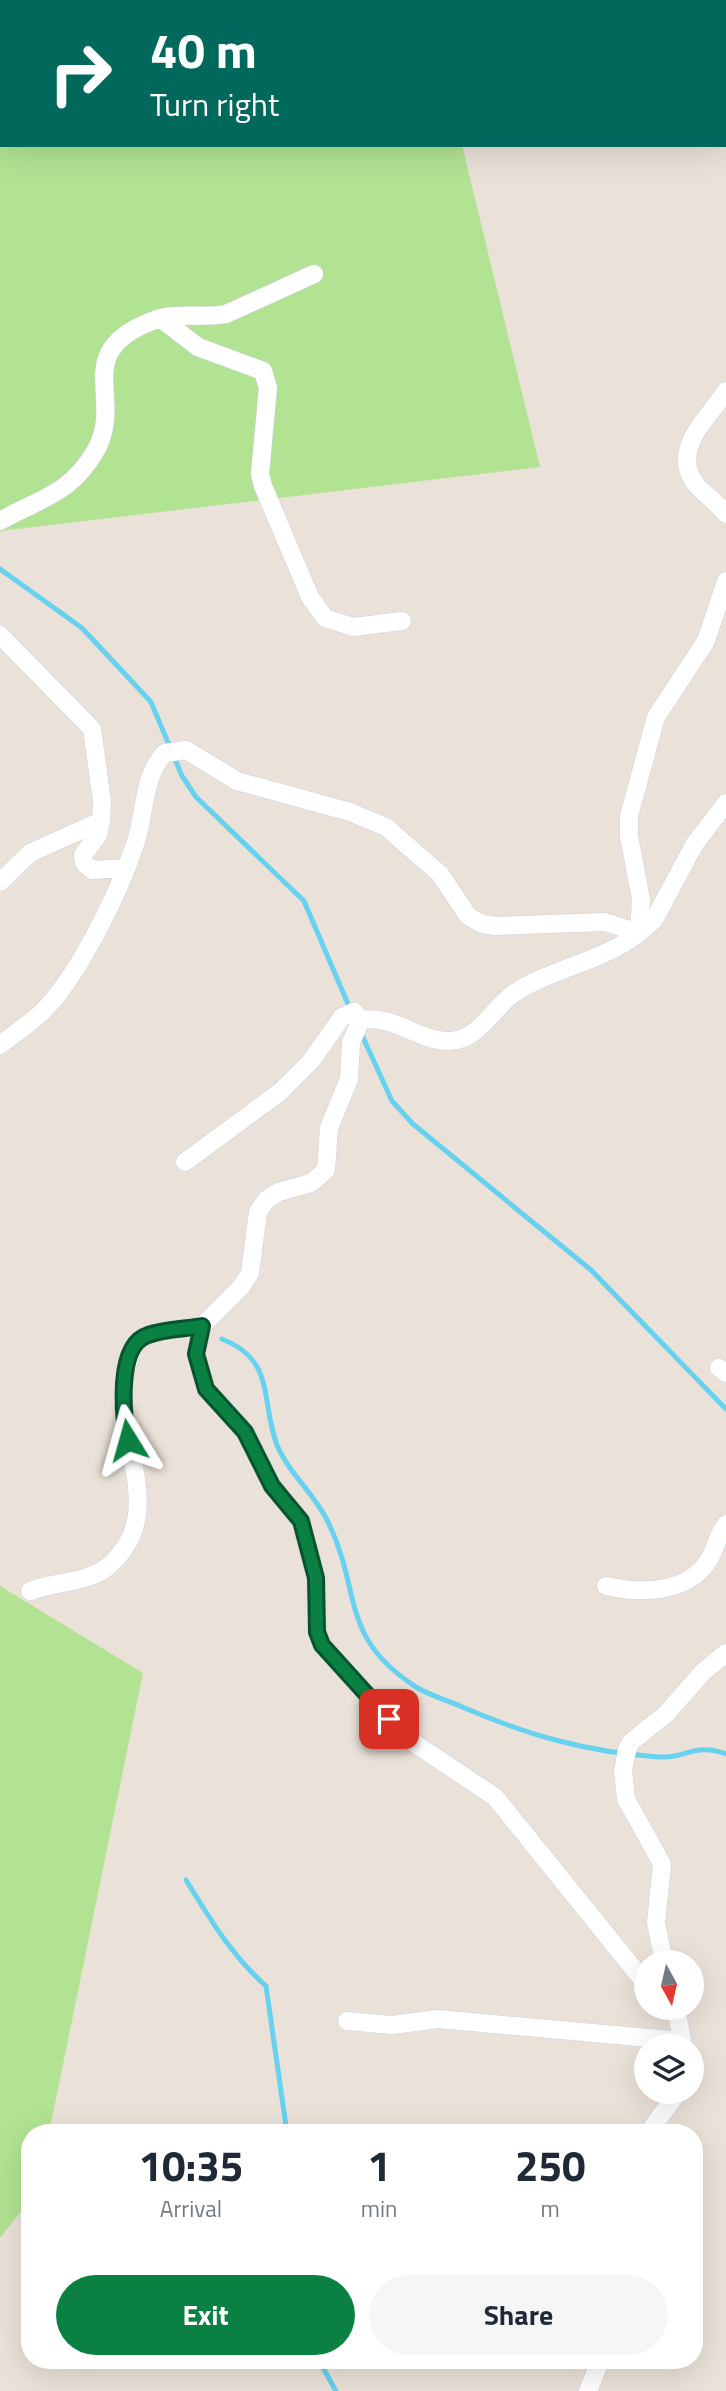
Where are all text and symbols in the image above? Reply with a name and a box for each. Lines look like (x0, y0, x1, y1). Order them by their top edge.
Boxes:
text: 40 m (150, 12, 257, 87)
icon: right (35, 28, 126, 119)
text: Turn right (150, 80, 279, 128)
position arrow (91, 1403, 165, 1477)
pin (359, 1689, 419, 1749)
icon: arrive (370, 1700, 408, 1738)
north arrow (634, 1950, 704, 2020)
map controls (634, 1950, 704, 2104)
button: layers (634, 2034, 704, 2104)
text: 10:35 (138, 2133, 243, 2197)
text: 1 (367, 2133, 391, 2197)
text: 250 (515, 2133, 585, 2197)
text: Arrival (160, 2191, 222, 2226)
text: min (361, 2191, 397, 2226)
text: m (541, 2191, 560, 2226)
button: Exit (56, 2275, 355, 2355)
button: Share (369, 2275, 668, 2355)

